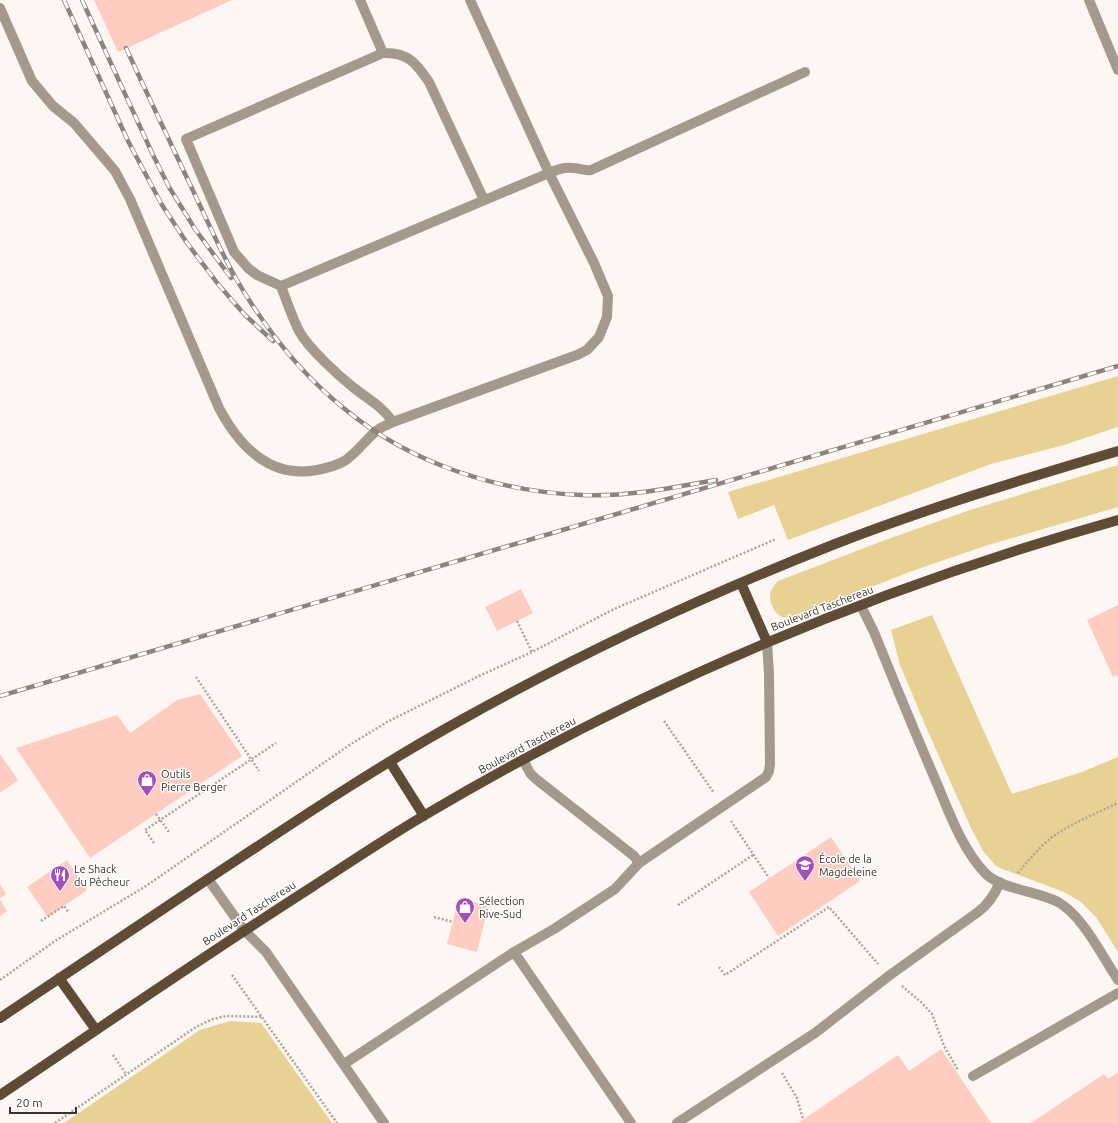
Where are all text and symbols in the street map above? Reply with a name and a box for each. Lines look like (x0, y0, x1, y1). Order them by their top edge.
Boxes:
street label: Boulevard Taschereau (769, 583, 875, 633)
street label: Boulevard Taschereau (476, 714, 578, 776)
place label: Outils Pierre Berger (161, 768, 228, 793)
shop icon: Outils Pierre Berger (136, 769, 158, 797)
place label: École de la Magdeleine (819, 852, 877, 878)
school or university icon: École de la Magdeleine (794, 854, 816, 882)
place label: Le Shack du Pêcheur (74, 863, 130, 888)
restaurant icon: Le Shack du Pêcheur (49, 864, 71, 892)
street label: Boulevard Taschereau (200, 878, 298, 948)
place label: Sélection Rive-Sud (479, 895, 525, 920)
shop icon: Sélection Rive-Sud (454, 896, 476, 924)
scale bar (10, 1089, 76, 1115)
text: 20 m (16, 1096, 43, 1109)

